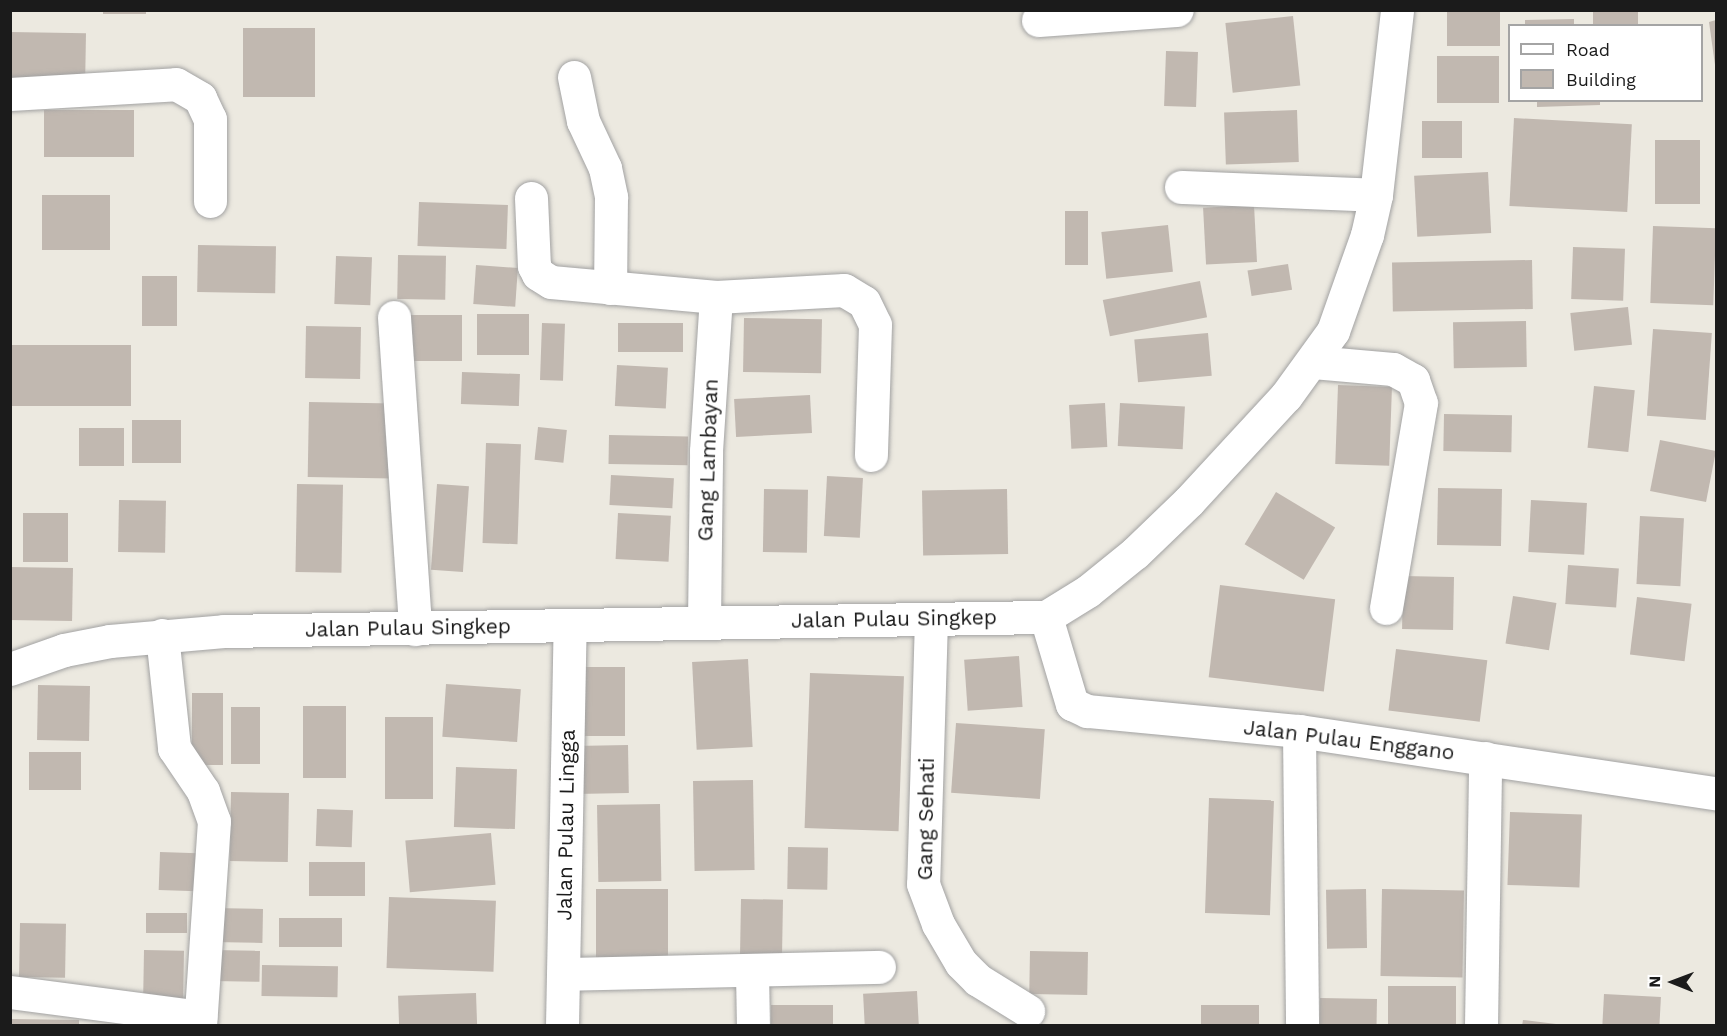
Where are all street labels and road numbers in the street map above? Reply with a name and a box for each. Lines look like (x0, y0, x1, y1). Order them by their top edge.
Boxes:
street label: Gang Lambayan (693, 378, 723, 542)
street label: Jalan Pulau Singkep (791, 605, 997, 633)
street label: Jalan Pulau Singkep (305, 614, 511, 642)
street label: Jalan Pulau Enggano (1242, 715, 1456, 765)
street label: Jalan Pulau Lingga (552, 729, 580, 921)
street label: Gang Sehati (912, 757, 940, 881)

